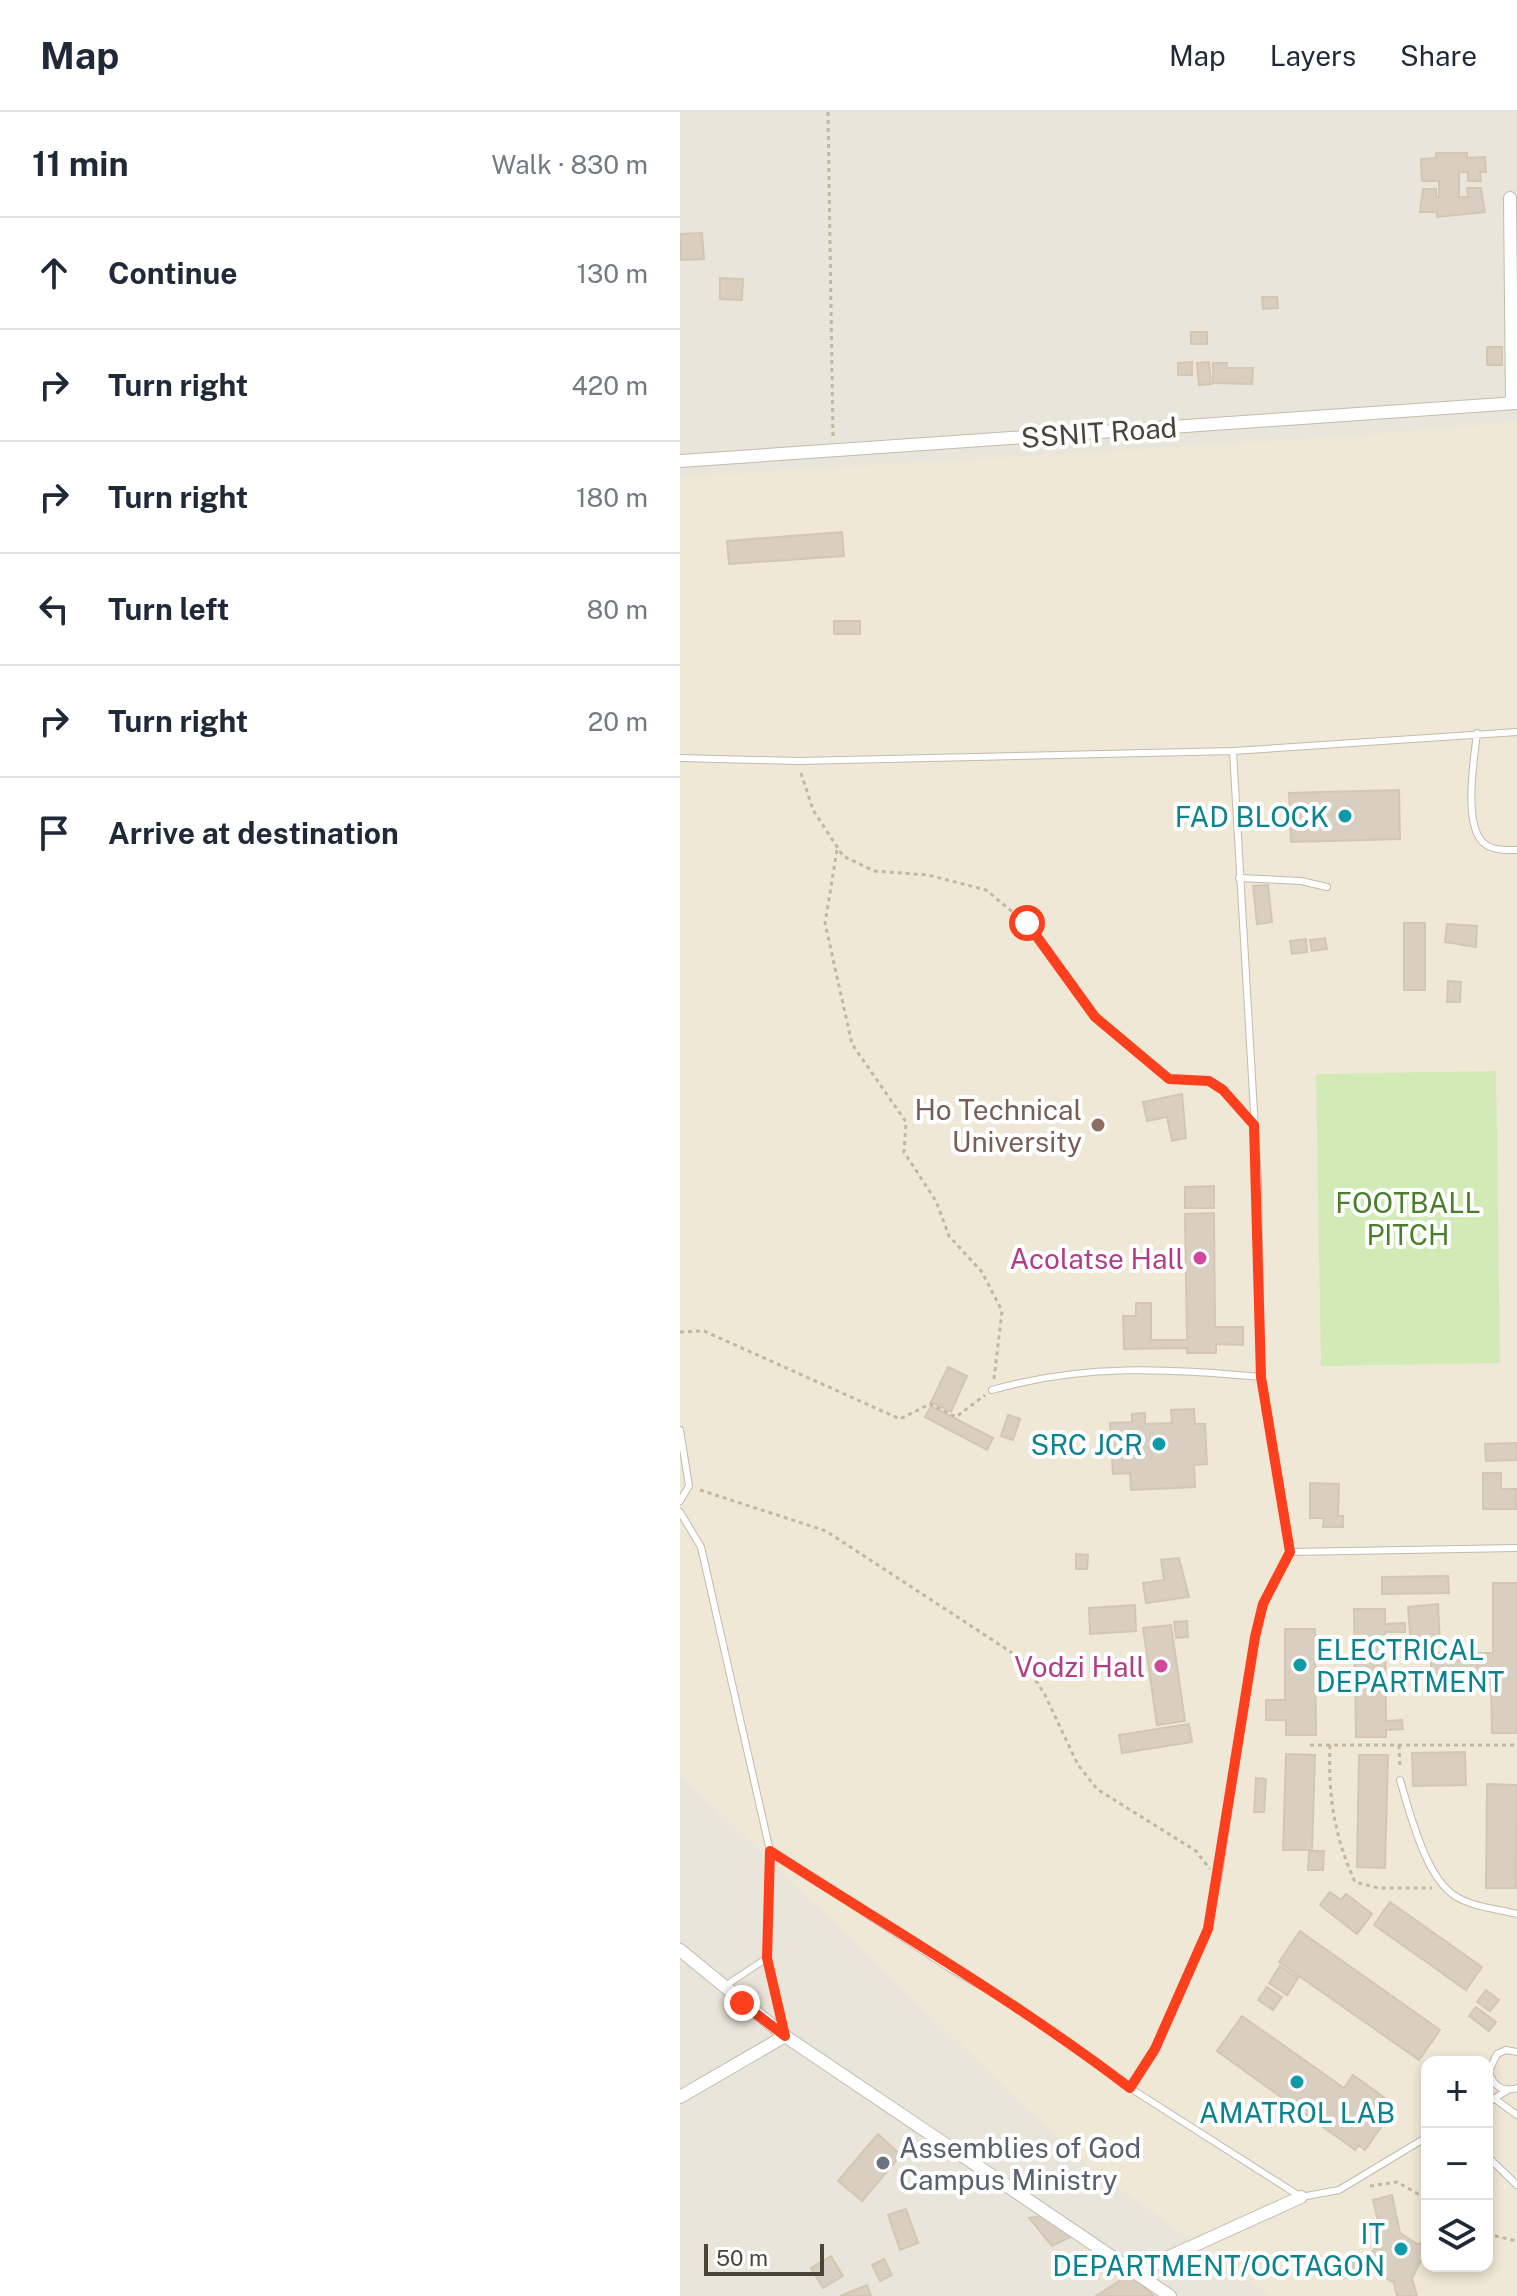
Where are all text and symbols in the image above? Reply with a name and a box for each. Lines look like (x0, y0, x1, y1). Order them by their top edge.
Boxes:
text: Map (40, 33, 119, 78)
text: Map (1169, 39, 1226, 72)
text: Layers (1270, 39, 1356, 72)
text: Share (1400, 39, 1477, 72)
text: 11 min (32, 144, 129, 184)
text: Walk · 830 m (492, 149, 648, 180)
icon: ahead (32, 251, 76, 295)
text: Continue (108, 255, 238, 291)
text: 130 m (576, 258, 648, 289)
icon: right (32, 363, 76, 407)
text: Turn right (108, 367, 248, 403)
text: 420 m (571, 370, 648, 401)
street label: SSNIT Road (1020, 410, 1178, 454)
icon: right (32, 475, 76, 519)
text: Turn right (108, 479, 248, 515)
text: 180 m (576, 482, 648, 513)
icon: left (32, 587, 76, 631)
text: Turn left (108, 591, 229, 627)
text: 80 m (587, 594, 648, 625)
icon: right (32, 699, 76, 743)
text: Turn right (108, 703, 248, 739)
text: 20 m (588, 706, 648, 737)
place label: FAD BLOCK (1175, 800, 1329, 833)
marker: FAD BLOCK (1336, 807, 1354, 825)
icon: arrive (32, 811, 76, 855)
text: Arrive at destination (108, 815, 399, 851)
route start (1009, 905, 1045, 941)
place label: Ho Technical University (914, 1093, 1082, 1158)
marker: Ho Technical University (1089, 1116, 1107, 1134)
park label: FOOTBALL PITCH (1335, 1186, 1481, 1251)
place label: Acolatse Hall (1009, 1242, 1184, 1275)
marker: Acolatse Hall (1191, 1249, 1209, 1267)
place label: SRC JCR (1030, 1428, 1143, 1461)
marker: SRC JCR (1150, 1435, 1168, 1453)
place label: ELECTRICAL DEPARTMENT (1316, 1633, 1504, 1698)
place label: Vodzi Hall (1014, 1650, 1145, 1683)
marker: ELECTRICAL DEPARTMENT (1291, 1656, 1309, 1674)
marker: Vodzi Hall (1152, 1657, 1170, 1675)
route end (724, 1985, 760, 2021)
map controls (1421, 2056, 1493, 2272)
button: + (1421, 2056, 1493, 2128)
marker: AMATROL LAB (1288, 2073, 1306, 2091)
place label: AMATROL LAB (1199, 2096, 1395, 2129)
button: − (1421, 2128, 1493, 2200)
place label: Assemblies of God Campus Ministry (899, 2131, 1141, 2196)
marker: Assemblies of God Campus Ministry (874, 2154, 892, 2172)
button: layers (1421, 2200, 1493, 2272)
place label: IT DEPARTMENT/OCTAGON (1052, 2217, 1385, 2282)
scale bar (704, 2240, 824, 2276)
marker: IT DEPARTMENT/OCTAGON (1392, 2240, 1410, 2258)
text: 50 m (716, 2245, 768, 2271)

